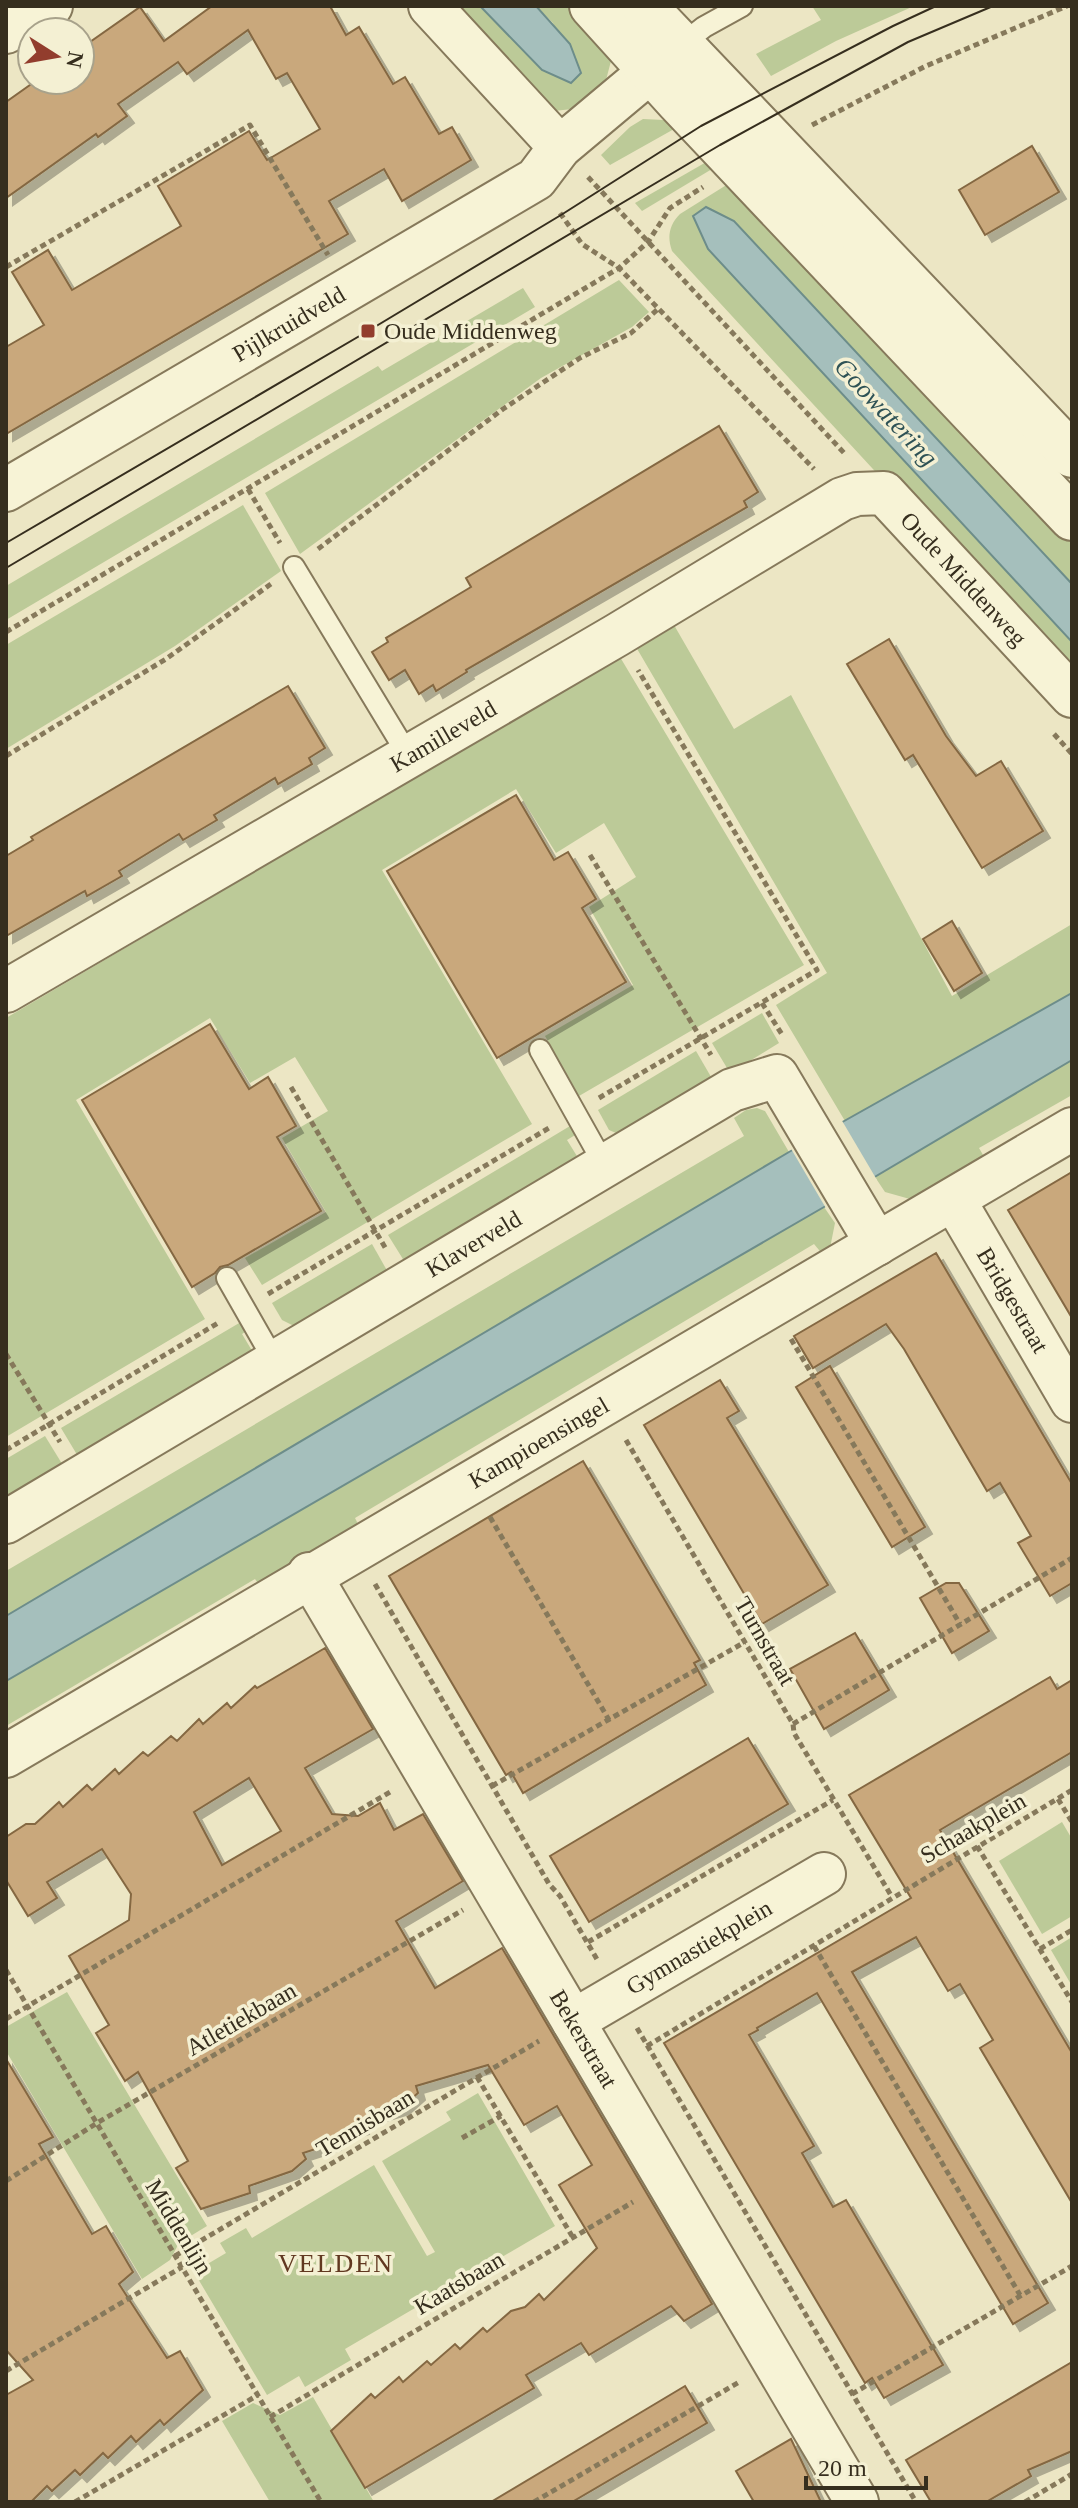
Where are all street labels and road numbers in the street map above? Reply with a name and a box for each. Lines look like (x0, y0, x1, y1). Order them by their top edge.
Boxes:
street label: Pijlkruidveld (228, 281, 350, 367)
street label: Oude Middenweg (895, 507, 1032, 651)
street label: Kamilleveld (385, 695, 501, 777)
street label: Klaverveld (421, 1205, 526, 1282)
street label: Bridgestraat (972, 1243, 1054, 1357)
street label: Kampioensingel (464, 1392, 613, 1494)
street label: Turnstraat (729, 1592, 801, 1690)
street label: Schaakplein (916, 1787, 1030, 1869)
street label: Gymnastiekplein (622, 1895, 776, 2000)
street label: Atletiekbaan (181, 1977, 301, 2061)
street label: Bekerstraat (545, 1985, 623, 2093)
street label: Tennisbaan (312, 2084, 418, 2162)
street label: Middenlijn (140, 2175, 218, 2279)
street label: Kaatsbaan (409, 2246, 509, 2320)

